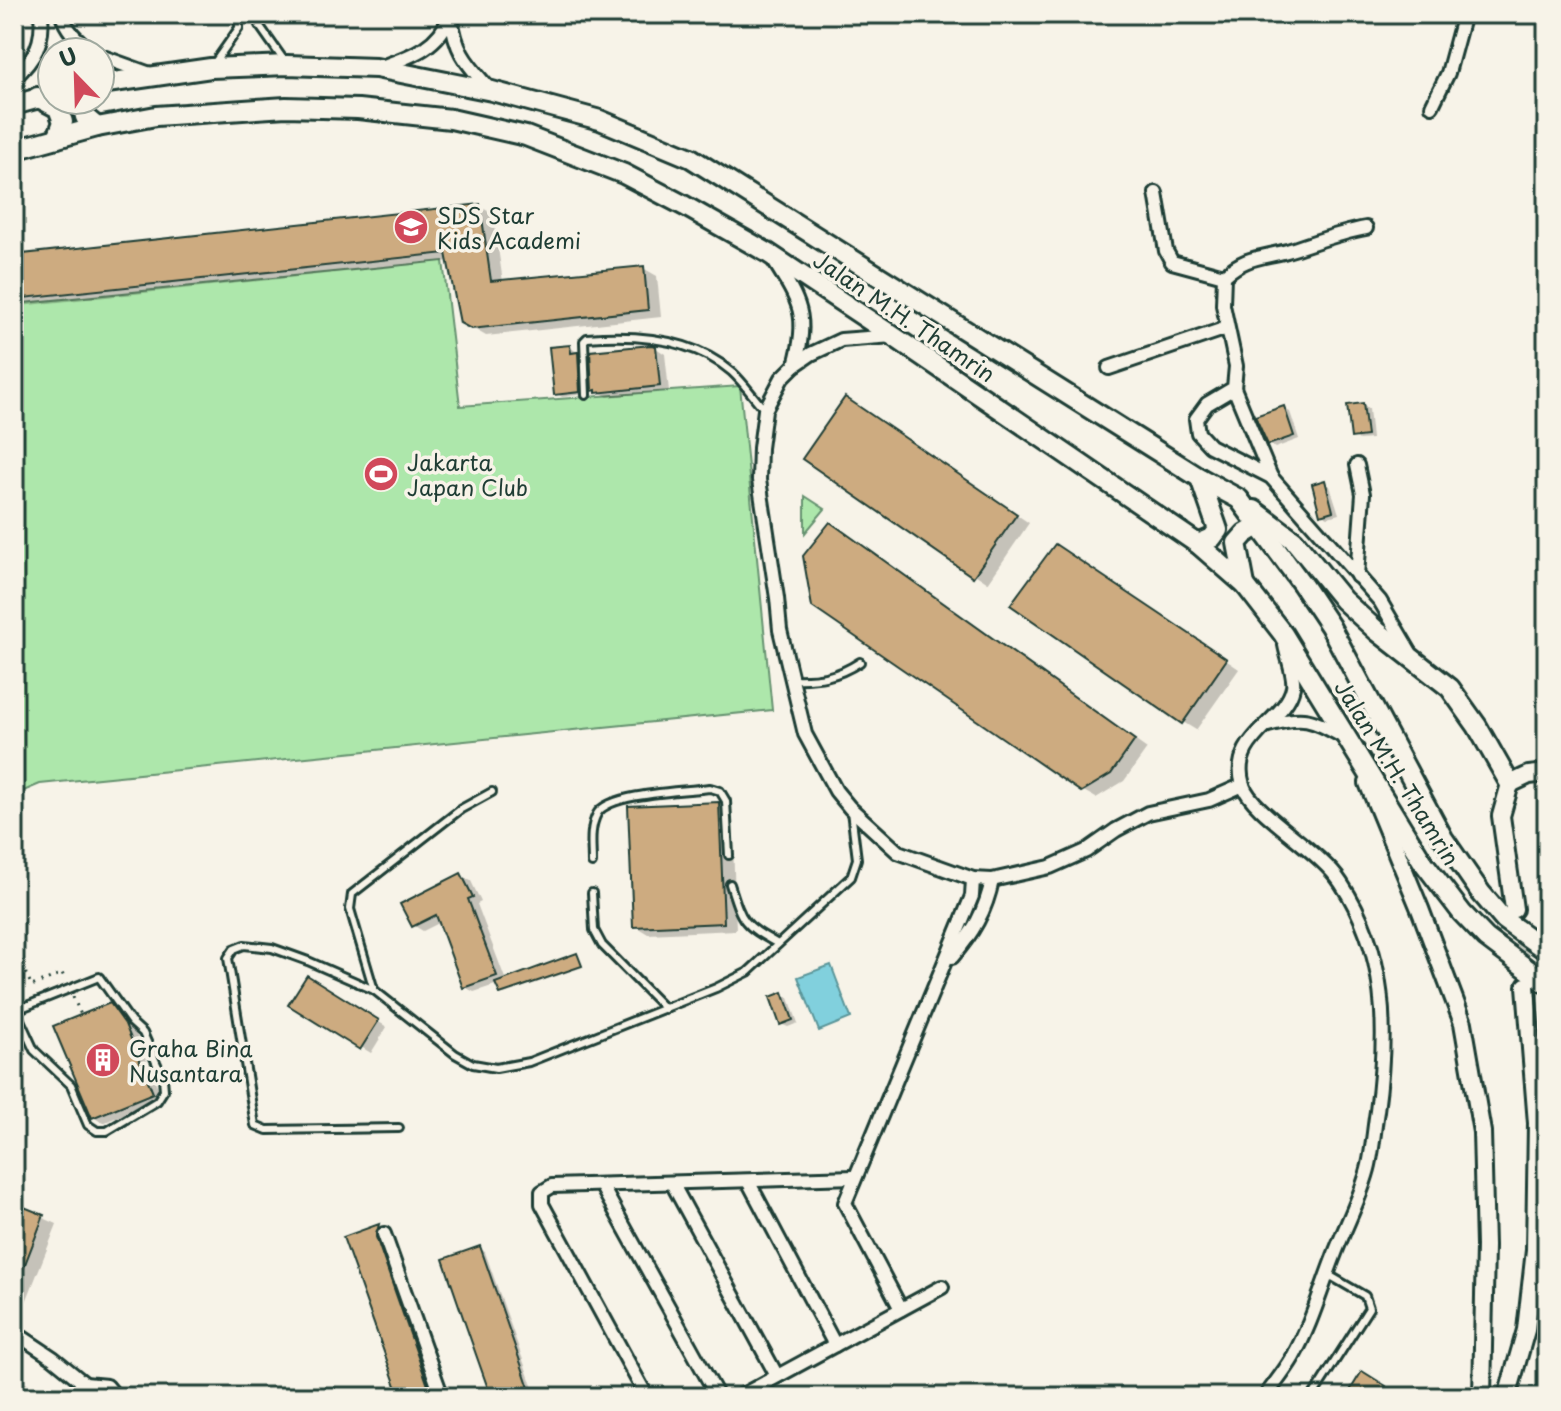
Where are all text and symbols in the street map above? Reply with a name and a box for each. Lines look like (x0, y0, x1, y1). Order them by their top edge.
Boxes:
north arrow (36, 36, 116, 116)
text: U (53, 38, 82, 75)
place label: SDS Star Kids Academi (437, 198, 581, 256)
school or university icon: SDS Star Kids Academi (392, 208, 430, 246)
street label: Jalan M.H. Thamrin (807, 243, 1003, 389)
place label: Jakarta Japan Club (407, 445, 528, 503)
sports icon: Jakarta Japan Club (362, 455, 400, 493)
street label: Jalan M.H. Thamrin (1328, 673, 1468, 871)
place label: Graha Bina Nusantara (129, 1031, 253, 1089)
building icon: Graha Bina Nusantara (84, 1041, 122, 1079)

